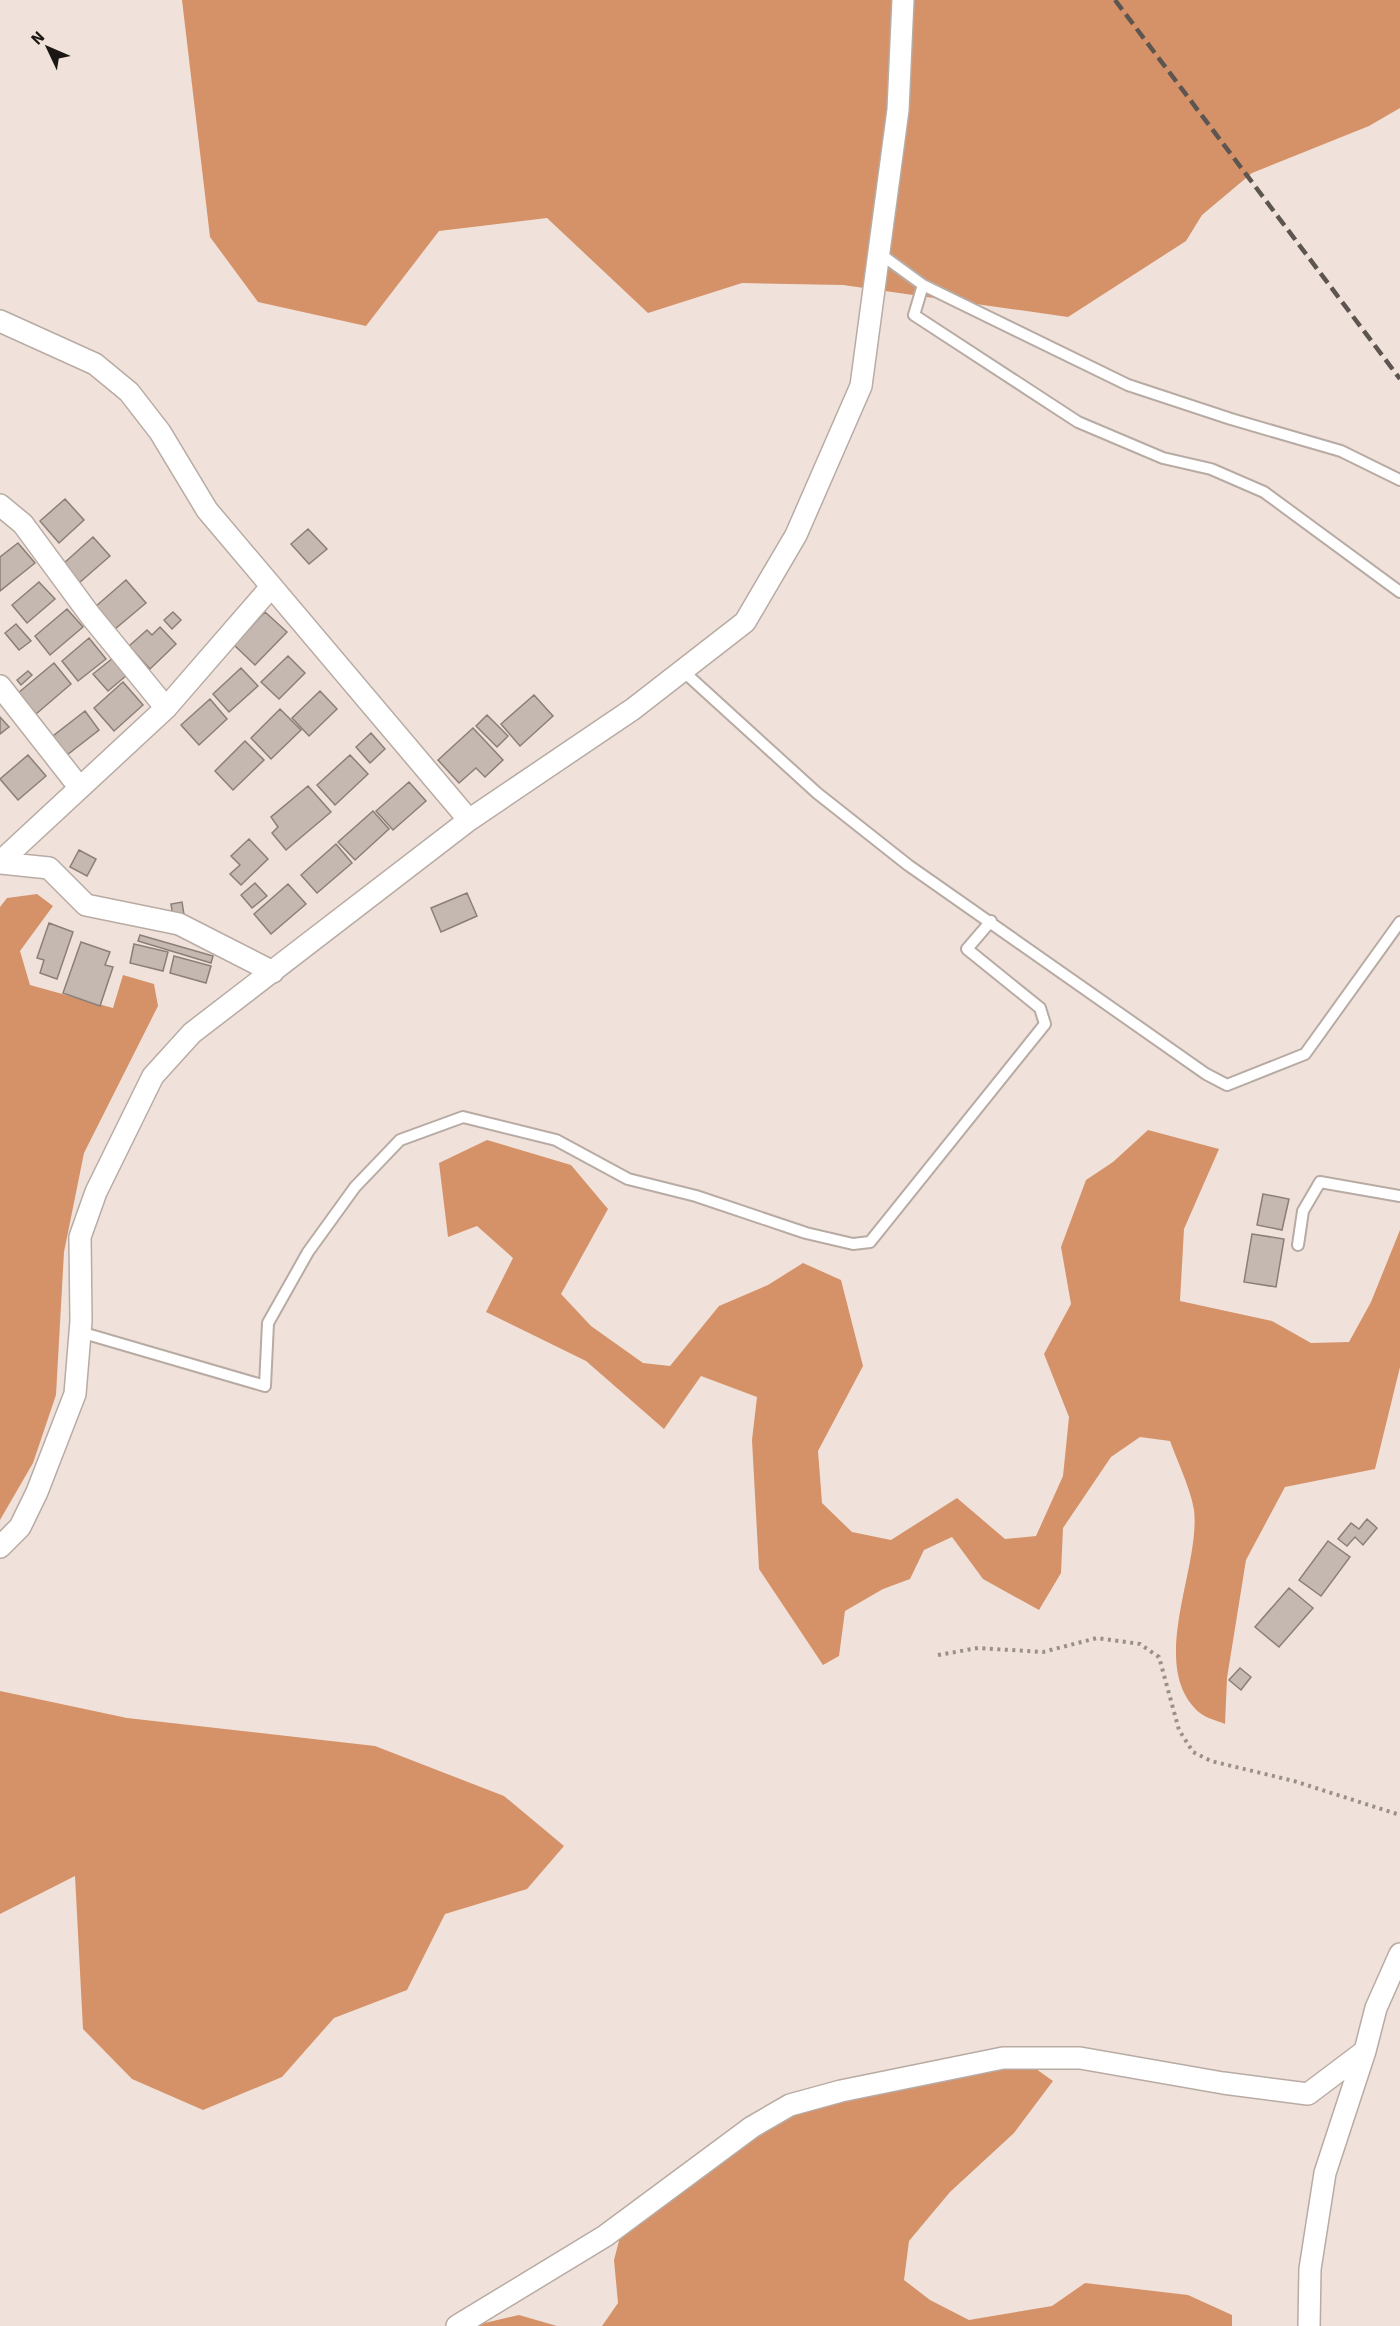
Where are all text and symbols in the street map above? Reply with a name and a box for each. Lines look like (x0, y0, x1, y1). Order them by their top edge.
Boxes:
north arrow (18, 18, 78, 78)
text: N (27, 27, 49, 49)

